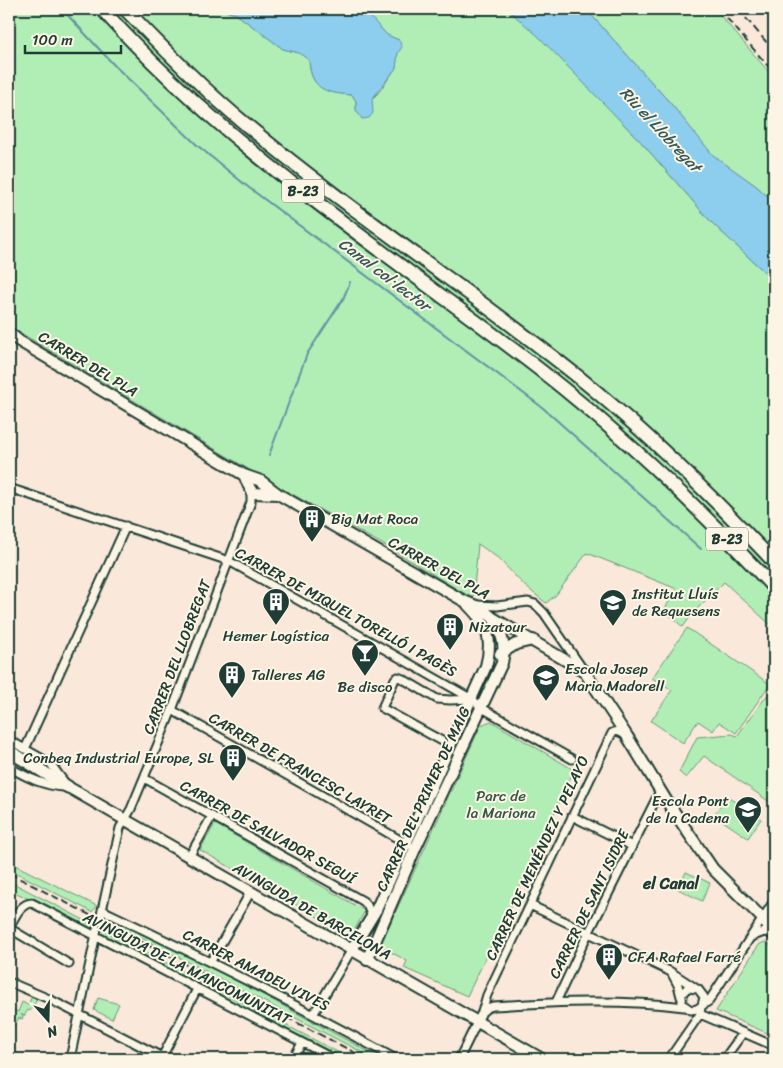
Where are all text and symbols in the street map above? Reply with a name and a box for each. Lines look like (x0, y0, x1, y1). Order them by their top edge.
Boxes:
scale bar (25, 22, 121, 54)
text: 100 m (32, 27, 73, 53)
water label: Riu el Llobregat (613, 79, 710, 181)
road number: B-23 (282, 180, 324, 202)
water label: Canal col·lector (332, 230, 440, 321)
street label: CARRER DEL PLA (33, 324, 143, 404)
building icon: Big Mat Roca (297, 504, 327, 543)
place label: Big Mat Roca (331, 506, 419, 532)
road number: B-23 (706, 528, 748, 550)
street label: CARRER DEL PLA (383, 529, 495, 607)
street label: CARRER DE MIQUEL TORELLÓ I PAGÈS (230, 540, 462, 684)
street label: CARRER DEL LLOBREGAT (135, 574, 219, 738)
place label: Institut Lluís de Requesens (631, 581, 720, 624)
building icon: Hemer Logística (261, 587, 291, 626)
school or university icon: Institut Lluís de Requesens (598, 588, 628, 627)
building icon: Nizatour (435, 612, 465, 651)
place label: Nizatour (469, 614, 527, 640)
place label: Hemer Logística (223, 623, 330, 649)
bar icon: Be disco (350, 638, 380, 677)
place label: Escola Josep Maria Madorell (565, 656, 665, 699)
building icon: Talleres AG (217, 660, 247, 699)
place label: Talleres AG (251, 662, 326, 688)
school or university icon: Escola Josep Maria Madorell (531, 663, 561, 702)
place label: Be disco (338, 674, 393, 700)
street label: CARRER DEL PRIMER DE MAIG (369, 702, 478, 896)
street label: CARRER DE FRANCESC LAYRET (204, 705, 398, 832)
building icon: Conbeq Industrial Europe, SL (218, 743, 248, 782)
place label: Conbeq Industrial Europe, SL (23, 745, 214, 771)
street label: CARRER DE MENÉNDEZ Y PELAYO (478, 751, 596, 965)
street label: CARRER DE SALVADOR SEGUÍ (175, 773, 362, 892)
park label: Parc de la Mariona (466, 783, 536, 826)
place label: Escola Pont de la Cadena (646, 788, 729, 831)
school or university icon: Escola Pont de la Cadena (733, 795, 763, 834)
street label: CARRER DE SANT ISIDRE (541, 823, 637, 983)
street label: AVINGUDA DE BARCELONA (227, 854, 396, 967)
district label: el Canal (642, 869, 701, 898)
street label: AVINGUDA DE LA MANCOMUNITAT (77, 904, 297, 1033)
street label: CARRER AMADEU VIVES (178, 922, 334, 1018)
building icon: CFA Rafael Farré (594, 942, 624, 981)
place label: CFA Rafael Farré (628, 944, 741, 970)
north arrow (22, 996, 72, 1046)
text: N (43, 1018, 62, 1045)

